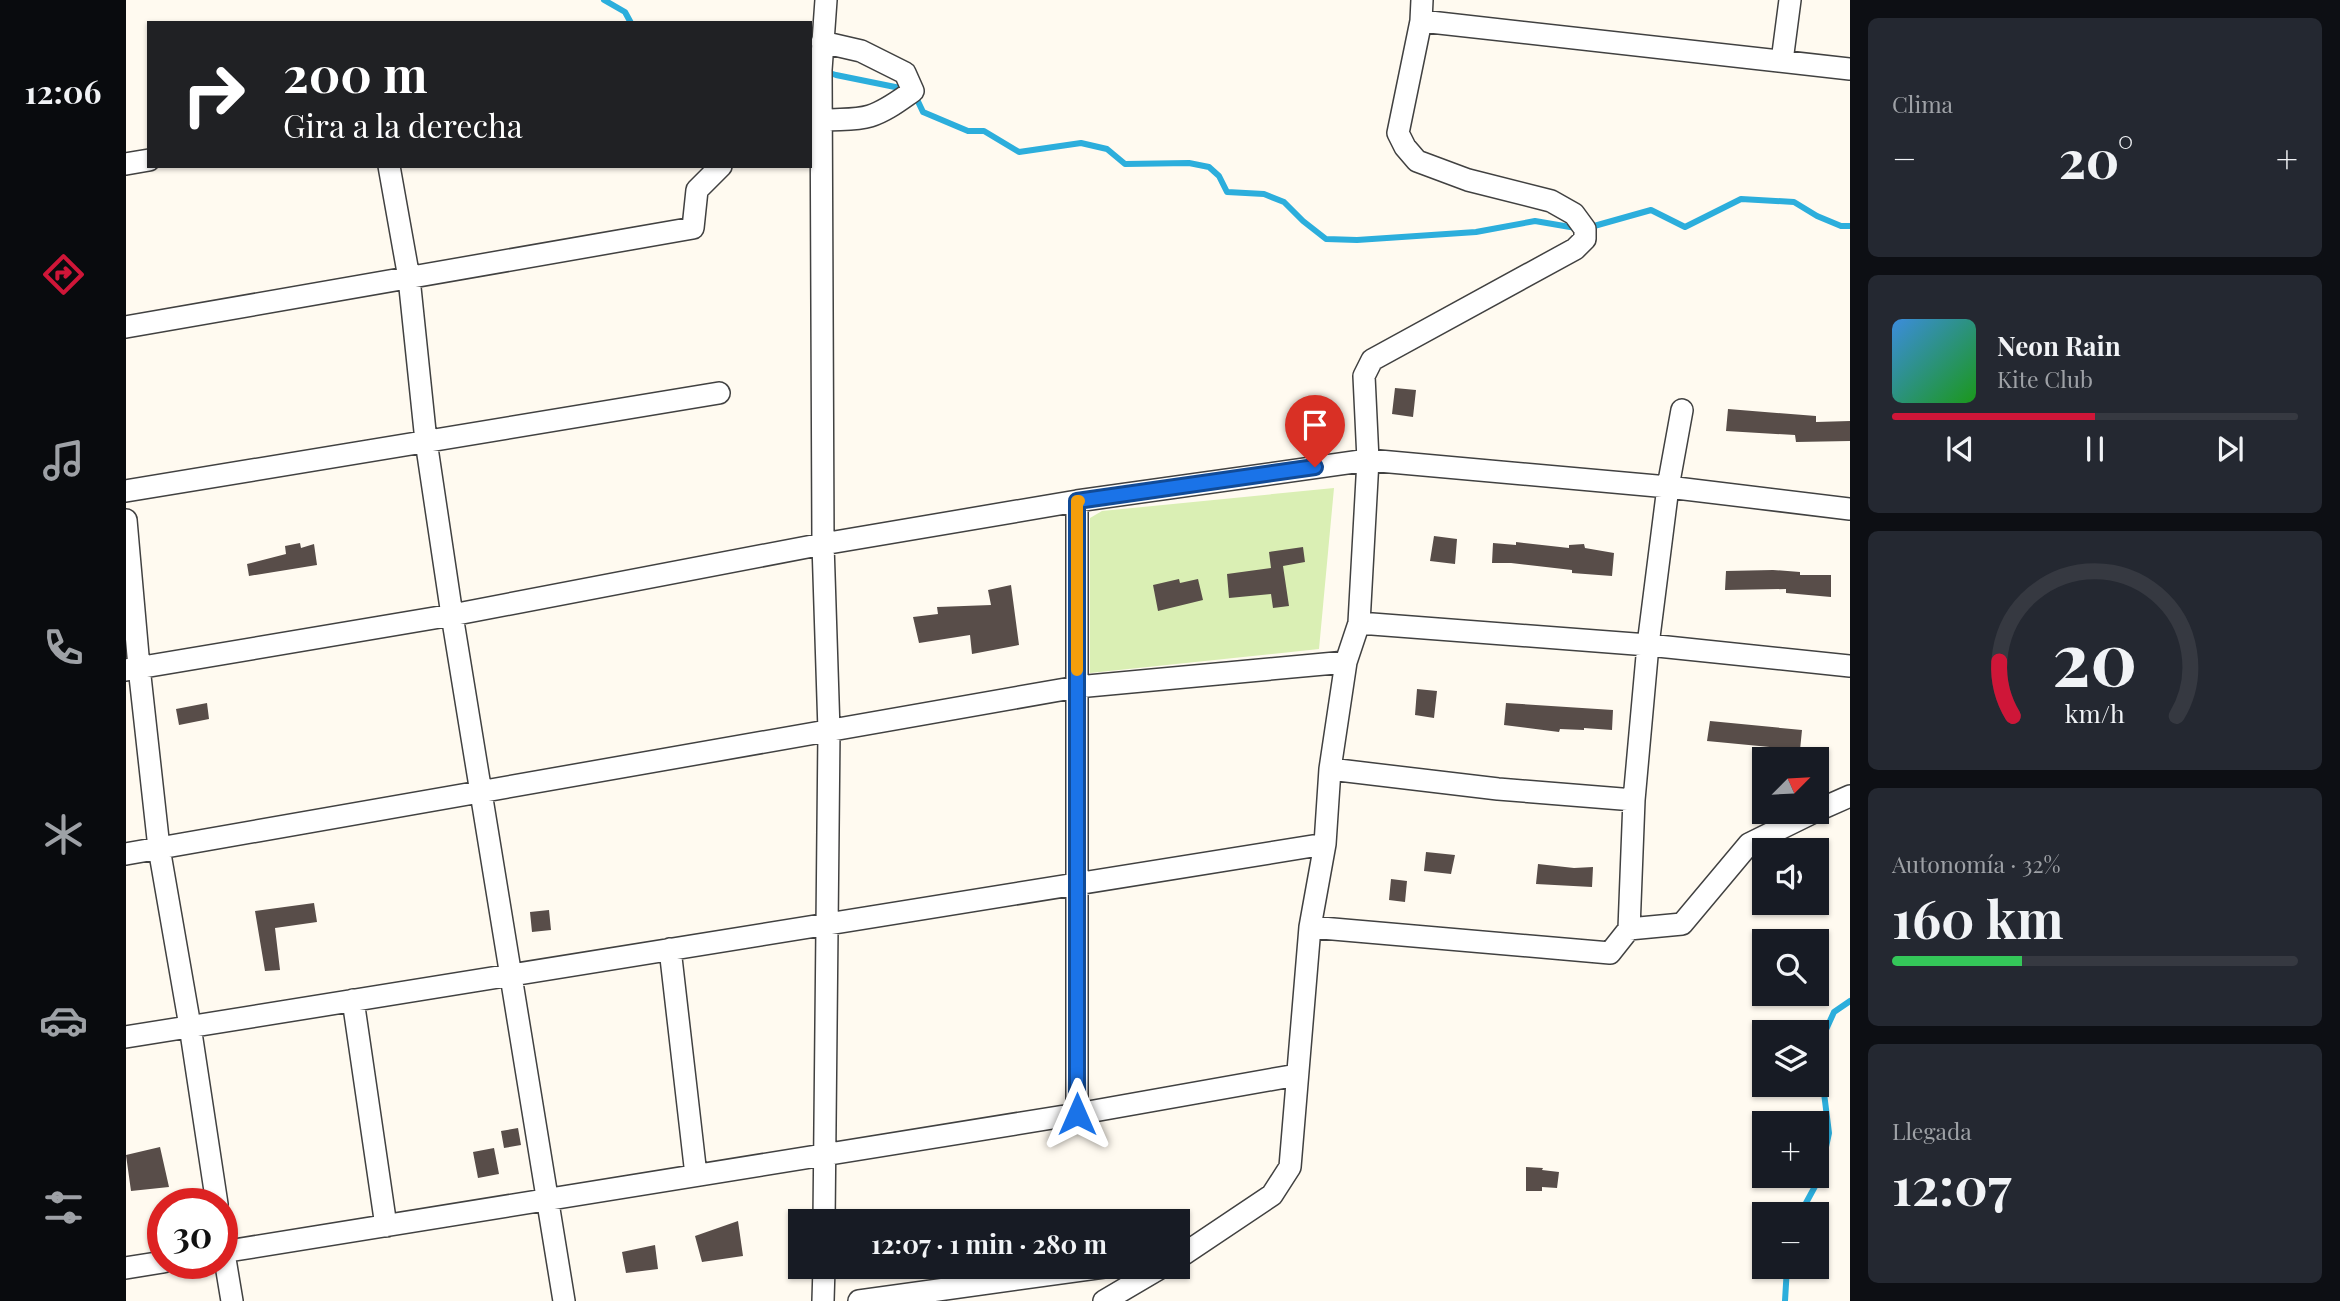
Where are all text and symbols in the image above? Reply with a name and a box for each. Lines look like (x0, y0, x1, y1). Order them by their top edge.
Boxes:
text: 200 m (283, 40, 428, 105)
icon: right (168, 49, 259, 140)
text: 12:06 (25, 69, 101, 112)
text: Clima (1892, 88, 1953, 119)
text: Gira a la derecha (283, 103, 523, 146)
text: 20° (2059, 123, 2134, 192)
text: − (1892, 132, 1917, 183)
text: + (2276, 132, 2298, 183)
icon: directions (39, 250, 88, 299)
text: Neon Rain (1997, 328, 2121, 363)
text: Kite Club (1997, 363, 2093, 394)
pin (1285, 395, 1345, 467)
icon: arrive (1296, 406, 1334, 444)
icon: previous (1941, 430, 1979, 468)
icon: pause (2076, 430, 2114, 468)
icon: next (2211, 430, 2249, 468)
icon: music (39, 436, 88, 485)
text: 20 (2052, 608, 2138, 705)
icon: phone (39, 623, 88, 672)
text: km/h (2065, 696, 2125, 729)
north arrow (1752, 747, 1829, 824)
map controls (1752, 747, 1829, 1279)
icon: climate (39, 810, 88, 859)
button: sound (1752, 838, 1829, 915)
text: Autonomía · 32% (1892, 848, 2061, 879)
text: 160 km (1892, 883, 2064, 952)
button: search (1752, 929, 1829, 1006)
icon: car (39, 996, 88, 1045)
button: layers (1752, 1020, 1829, 1097)
position arrow (1040, 1077, 1114, 1151)
button: + (1752, 1111, 1829, 1188)
text: Llegada (1892, 1115, 1972, 1146)
text: 12:07 (1892, 1150, 2011, 1219)
icon: filters (39, 1183, 88, 1232)
speed limit sign: 30 (147, 1188, 238, 1279)
button: − (1752, 1202, 1829, 1279)
text: 12:07 · 1 min · 280 m (871, 1226, 1107, 1261)

